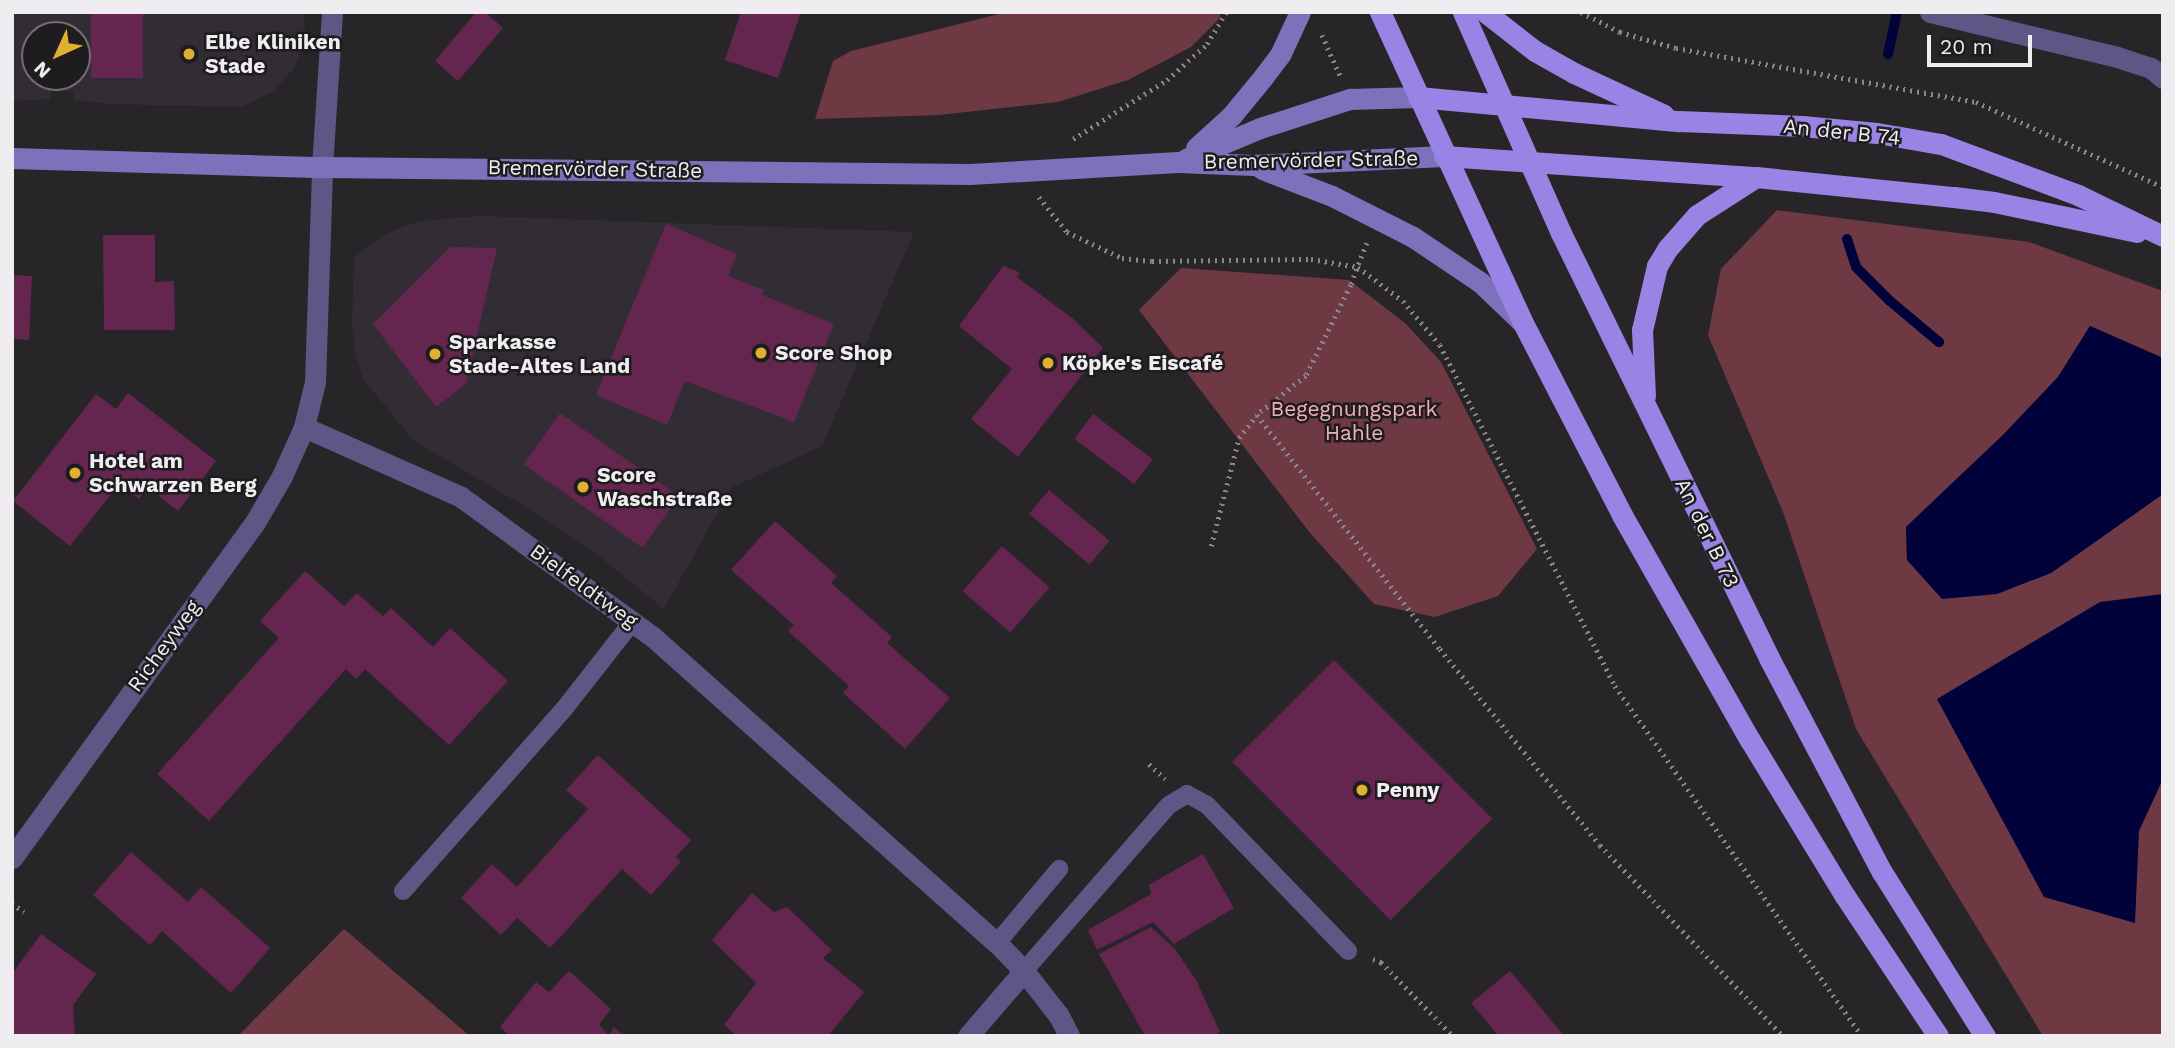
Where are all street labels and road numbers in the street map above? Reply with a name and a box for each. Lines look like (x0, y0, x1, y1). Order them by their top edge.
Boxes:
street label: An der B 74 (1781, 113, 1903, 151)
street label: Bremervörder Straße (1203, 146, 1419, 174)
street label: Bremervörder Straße (487, 155, 703, 183)
street label: An der B 73 (1669, 474, 1745, 592)
street label: Bielfeldtweg (525, 539, 643, 633)
street label: Richeyweg (122, 595, 206, 697)

